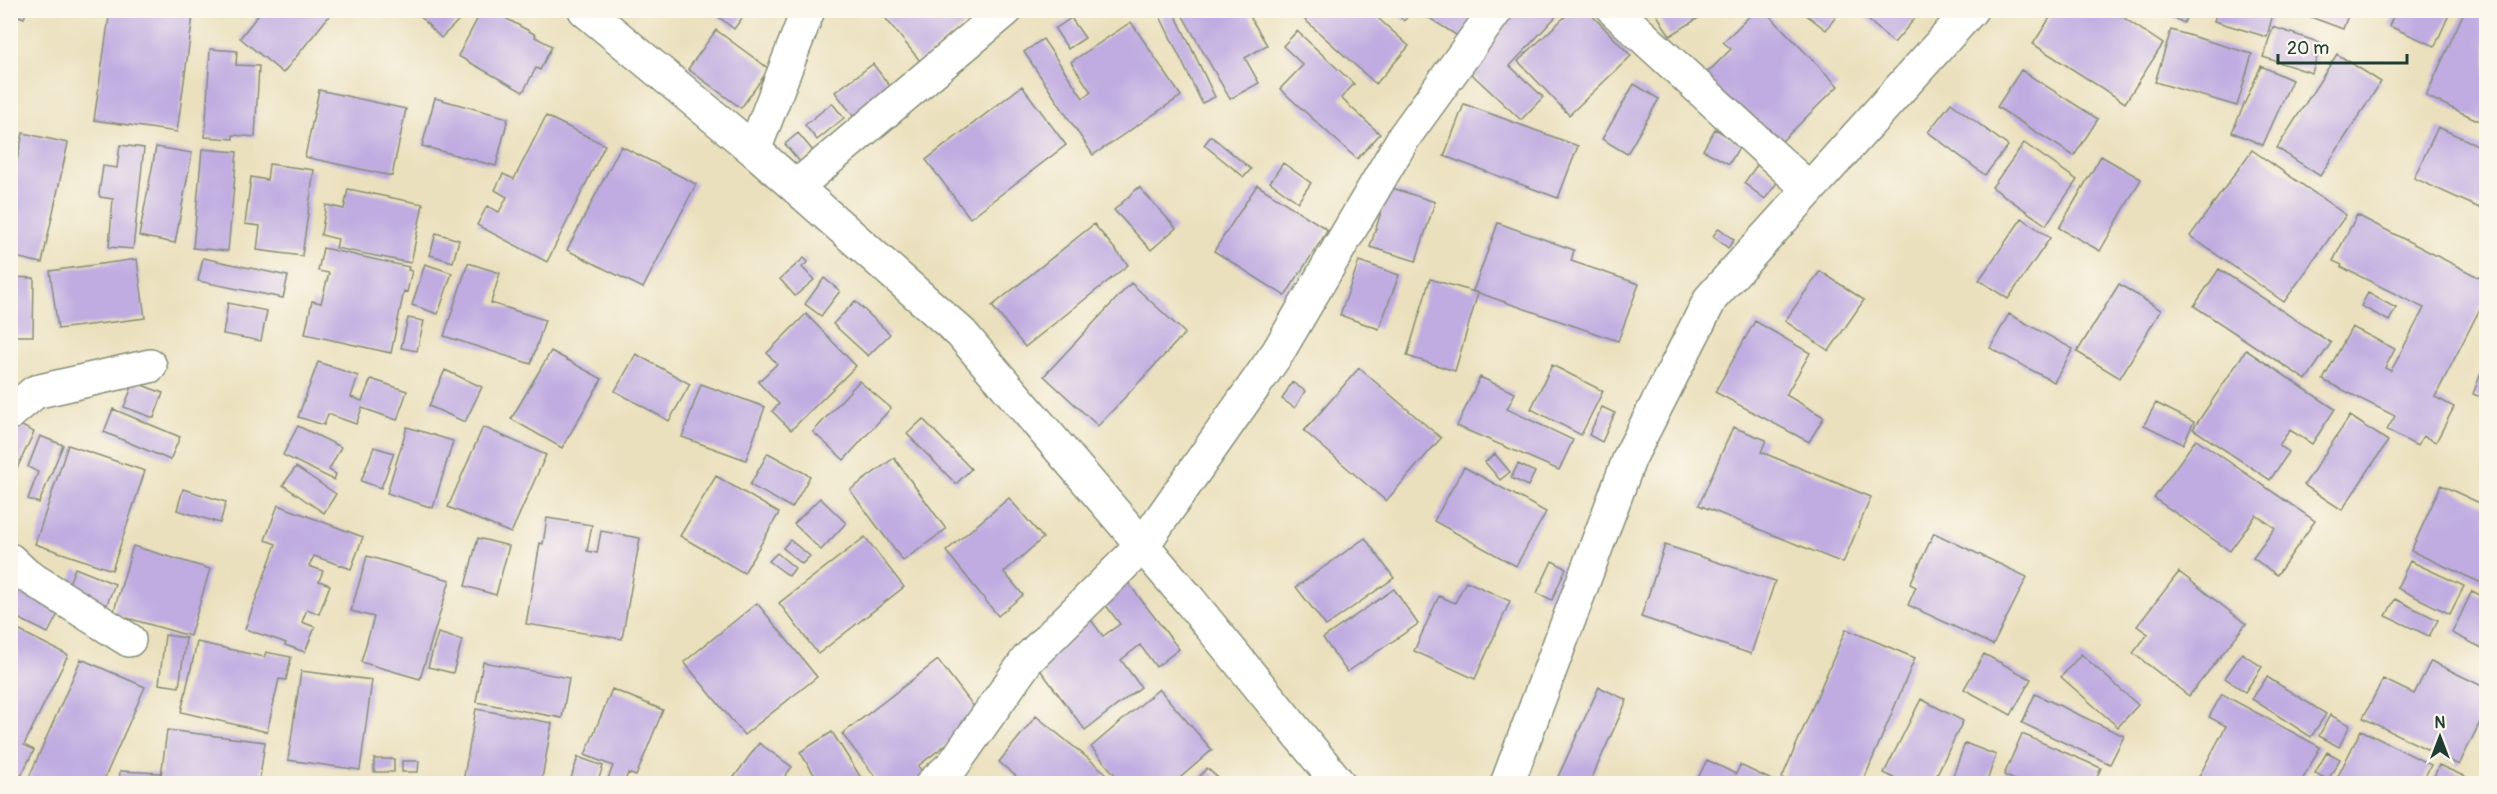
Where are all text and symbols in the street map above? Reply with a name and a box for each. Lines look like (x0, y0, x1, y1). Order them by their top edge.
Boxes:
scale bar (2278, 27, 2407, 65)
text: 20 m (2287, 37, 2329, 60)
north arrow (2410, 707, 2470, 767)
text: N (2435, 713, 2446, 733)

